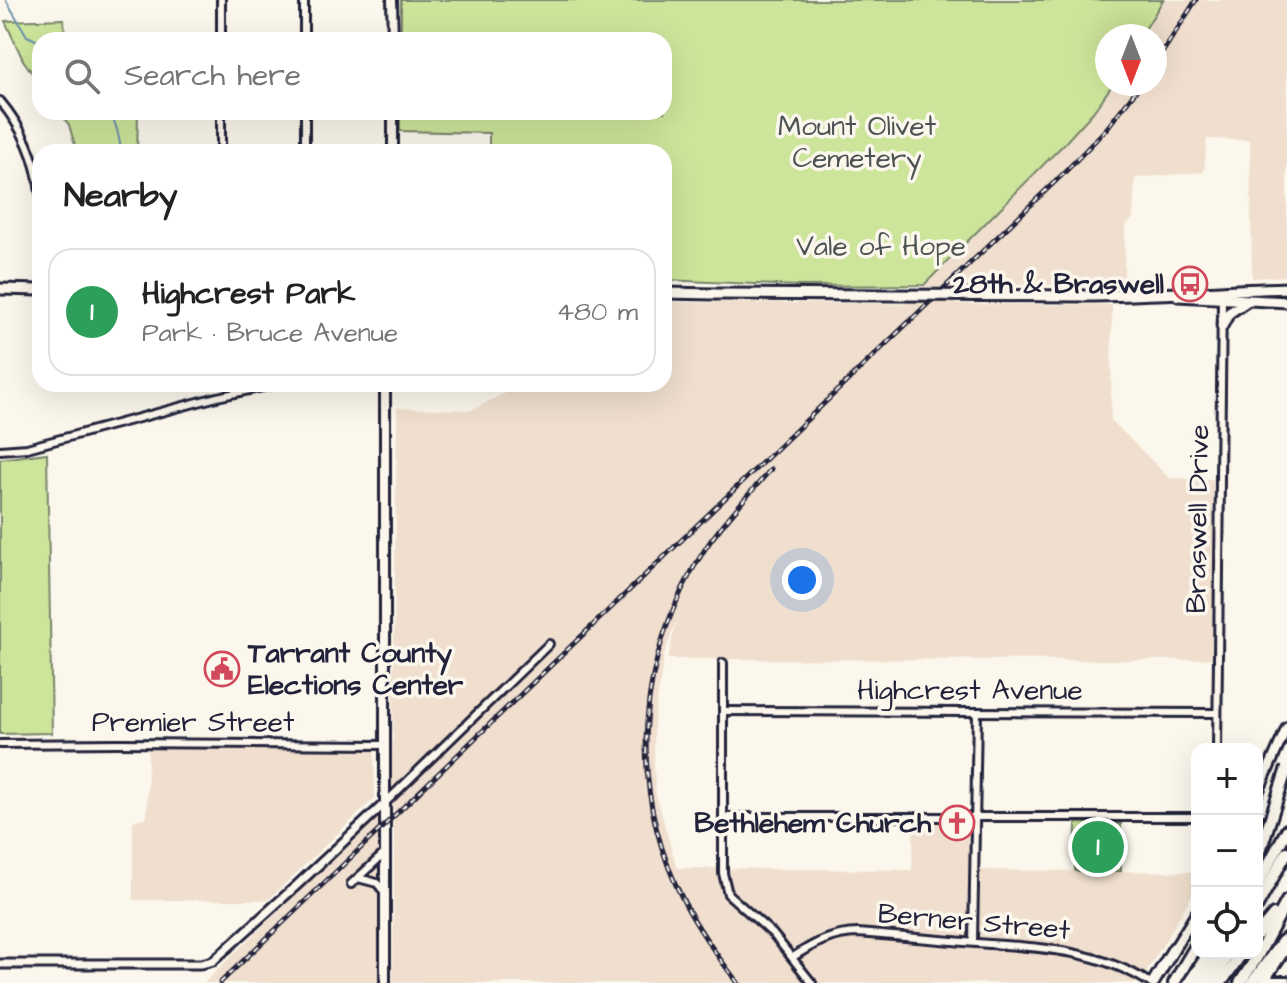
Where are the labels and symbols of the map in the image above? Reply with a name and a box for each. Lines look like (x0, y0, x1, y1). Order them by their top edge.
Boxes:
north arrow (1095, 24, 1167, 96)
park label: Mount Olivet Cemetery (778, 107, 937, 180)
park label: Vale of Hope (796, 227, 966, 266)
place label: 28th & Braswell (952, 265, 1164, 304)
bus stop icon: 28th & Braswell (1171, 265, 1209, 303)
street label: Braswell Drive (1177, 424, 1219, 614)
your location (782, 560, 822, 600)
place label: Tarrant County Elections Center (247, 634, 464, 705)
public building icon: Tarrant County Elections Center (203, 650, 241, 688)
street label: Highcrest Avenue (857, 671, 1083, 711)
street label: Premier Street (92, 703, 295, 742)
place label: Bethlehem Church (694, 804, 932, 843)
church icon: Bethlehem Church (938, 804, 976, 842)
pin: 1 (1072, 817, 1124, 877)
street label: Berner Street (876, 894, 1072, 950)

